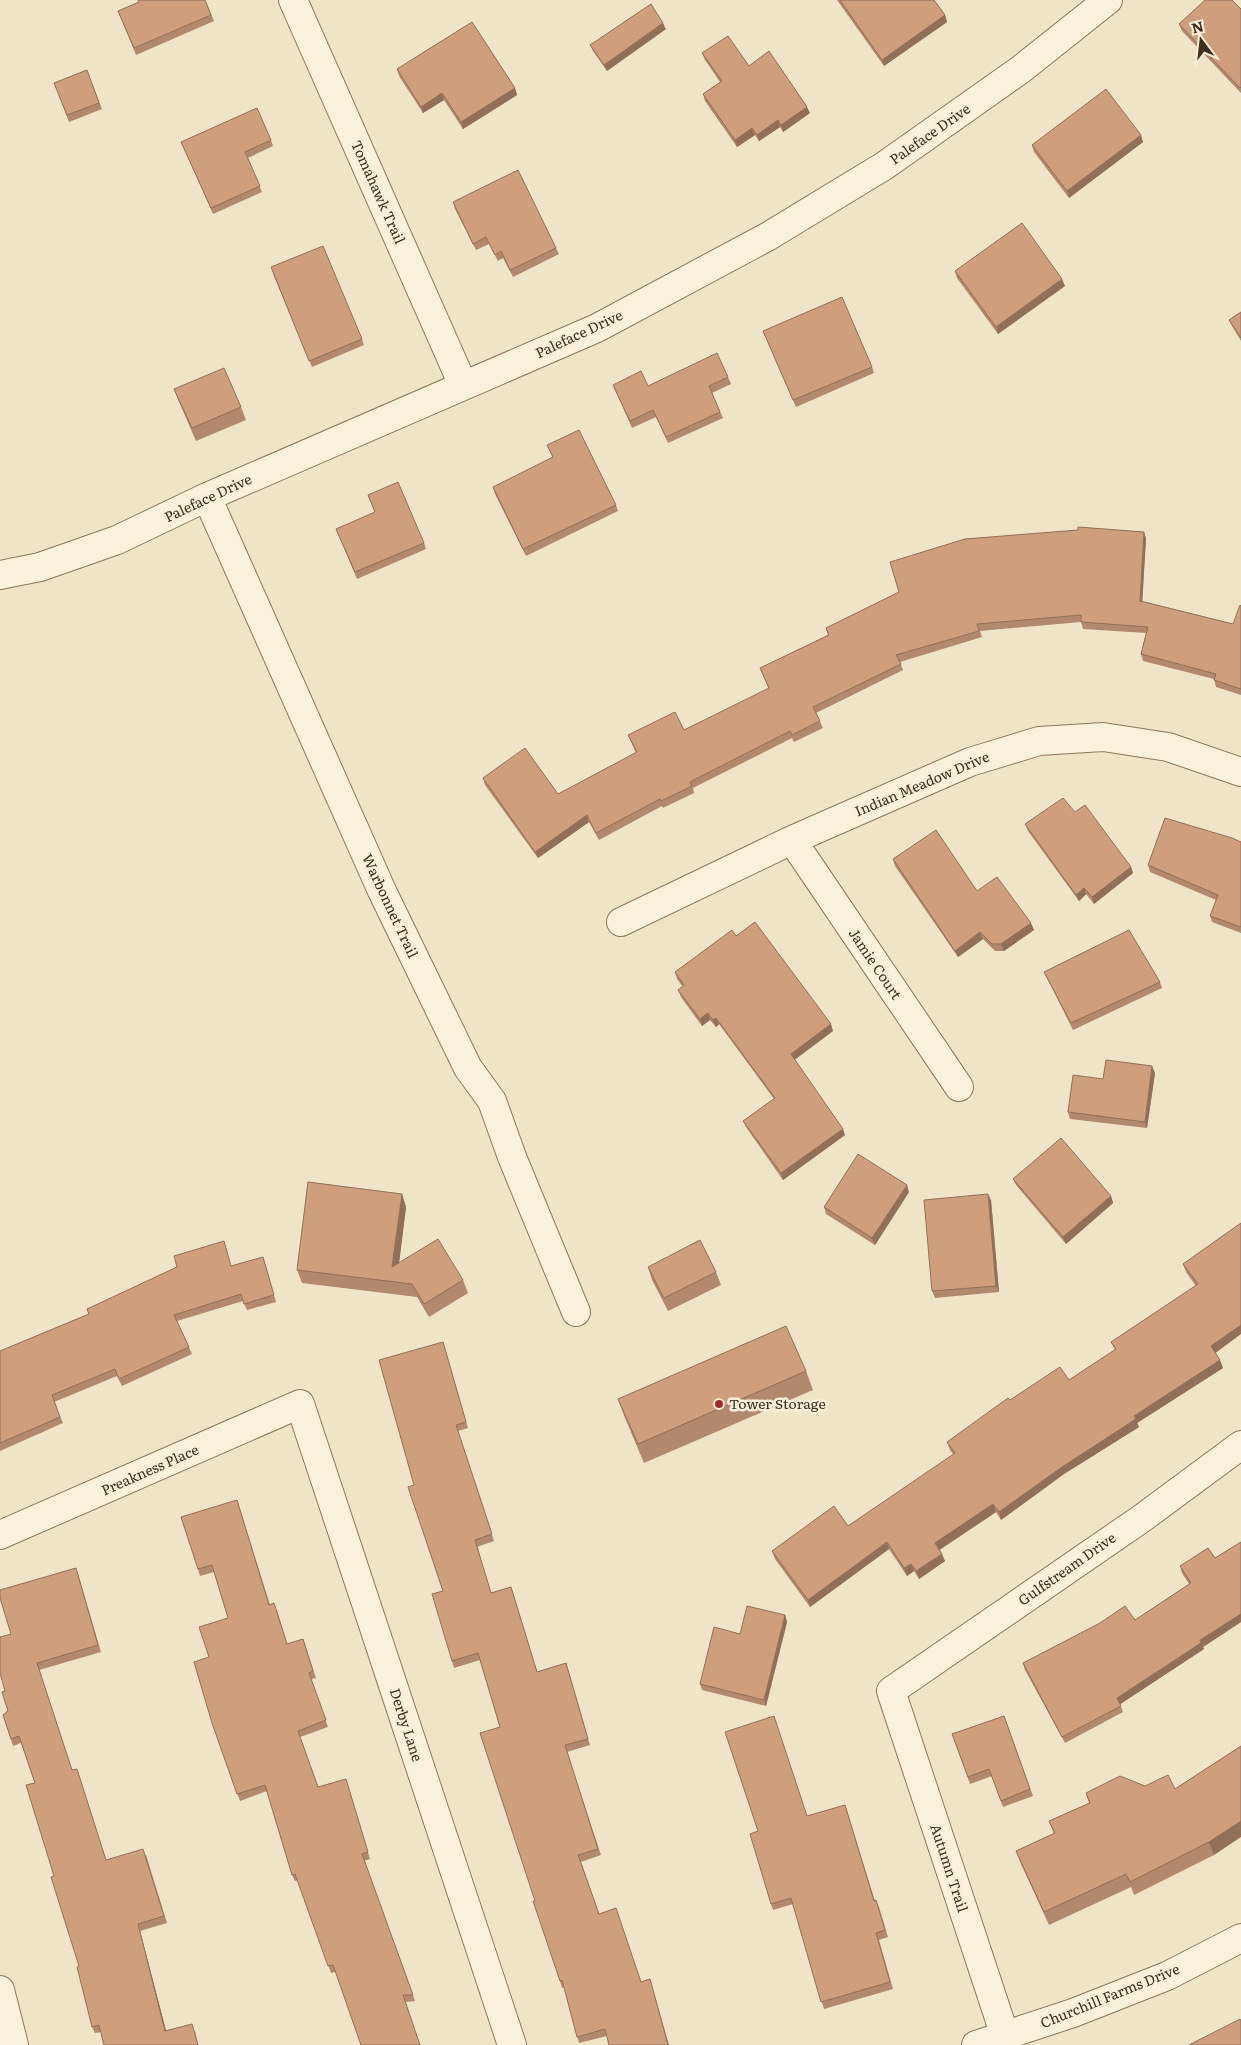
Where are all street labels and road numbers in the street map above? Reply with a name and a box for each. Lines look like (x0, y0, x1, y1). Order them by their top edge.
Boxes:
street label: Paleface Drive (885, 98, 974, 168)
street label: Tomahawk Trail (347, 137, 411, 247)
street label: Paleface Drive (532, 304, 626, 362)
street label: Paleface Drive (161, 468, 255, 526)
street label: Indian Meadow Drive (851, 746, 992, 820)
street label: Warbonnet Trail (358, 850, 424, 961)
street label: Jamie Court (845, 924, 907, 1003)
street label: Preakness Place (98, 1439, 201, 1500)
street label: Gulfstream Drive (1013, 1527, 1119, 1609)
street label: Derby Lane (386, 1685, 428, 1764)
street label: Autumn Trail (926, 1821, 974, 1915)
street label: Churchill Farms Drive (1037, 1958, 1182, 2032)

